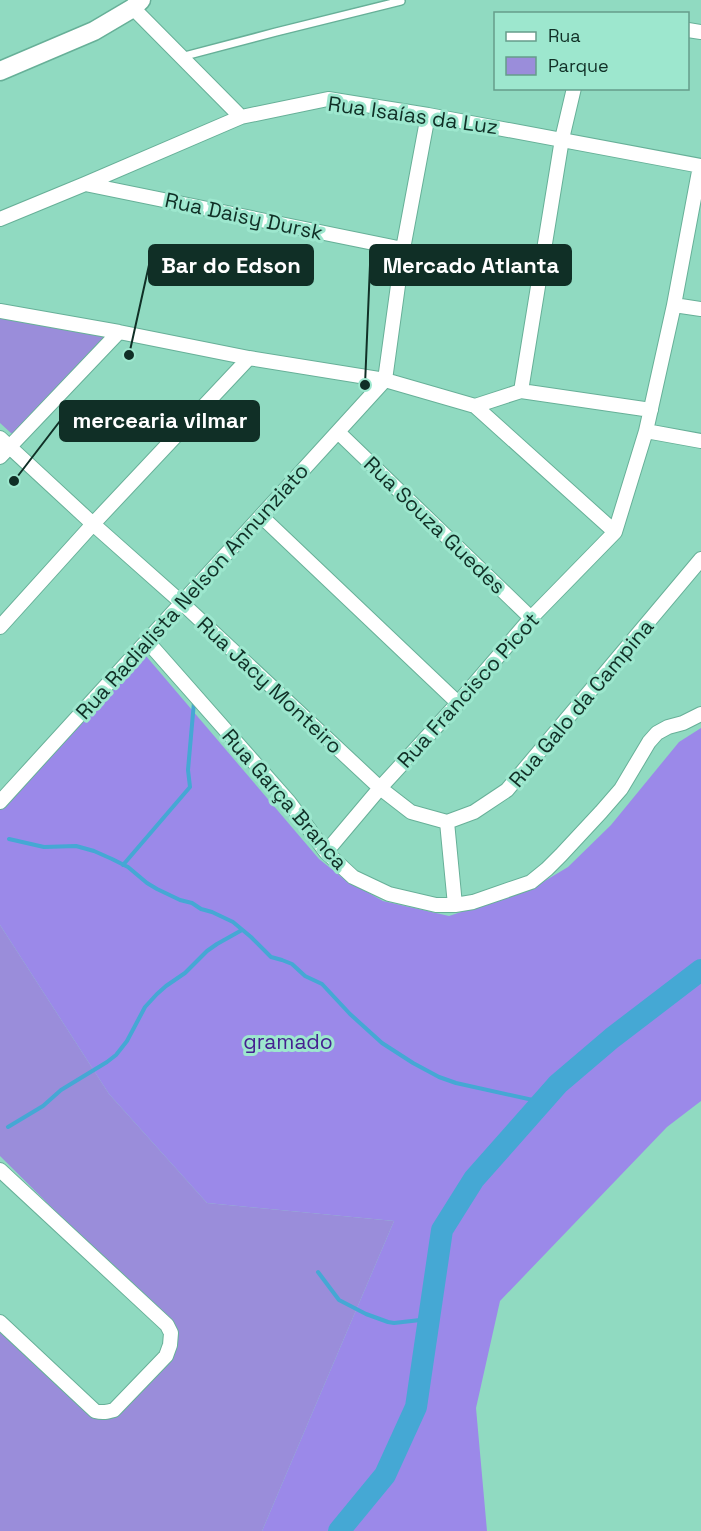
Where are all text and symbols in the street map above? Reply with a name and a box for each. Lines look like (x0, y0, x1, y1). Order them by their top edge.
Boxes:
legend (494, 12, 689, 90)
text: Rua (548, 24, 581, 47)
text: Parque (548, 54, 609, 77)
street label: Rua Isaías da Luz (326, 90, 500, 140)
street label: Rua Daisy Dursk (163, 186, 325, 246)
callout: Bar do Edson (149, 245, 313, 285)
callout: Mercado Atlanta (370, 245, 571, 285)
text: Bar do Edson (161, 251, 301, 279)
text: Mercado Atlanta (383, 251, 560, 279)
callout: mercearia vilmar (60, 401, 259, 441)
text: mercearia vilmar (73, 406, 248, 434)
street label: Rua Souza Guedes (358, 450, 512, 600)
street label: Rua Radialista Nelson Annunziato (70, 457, 314, 725)
street label: Rua Francisco Picot (391, 607, 545, 773)
street label: Rua Jacy Monteiro (192, 611, 348, 759)
street label: Rua Galo da Campina (503, 613, 659, 793)
street label: Rua Garça Branca (216, 723, 354, 875)
park label: gramado (243, 1028, 333, 1055)

